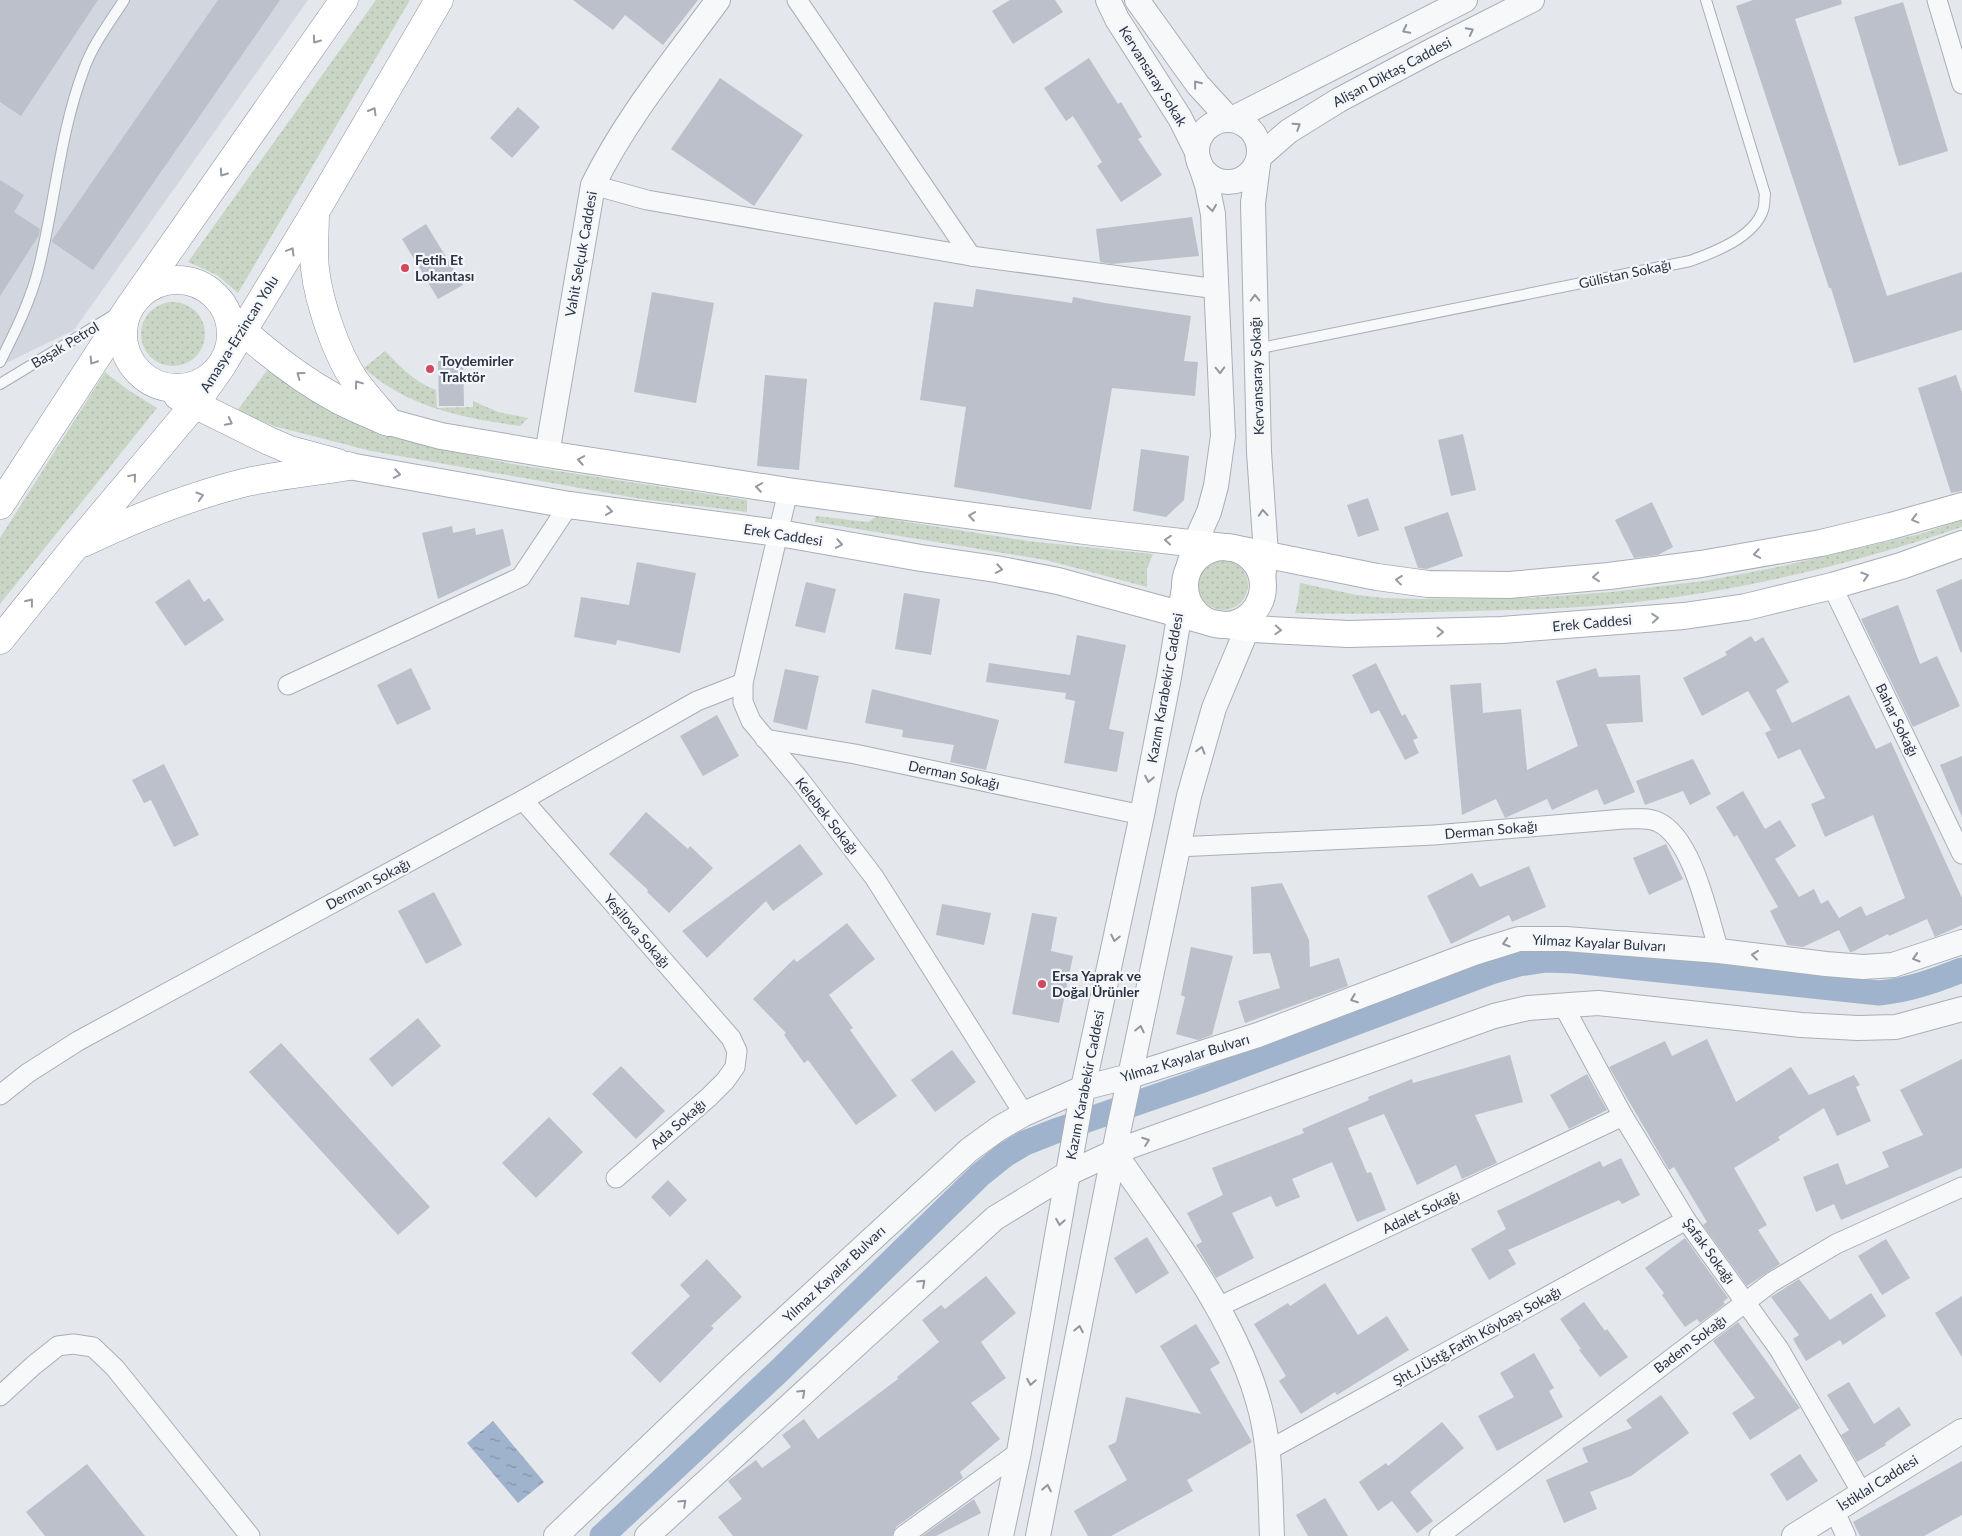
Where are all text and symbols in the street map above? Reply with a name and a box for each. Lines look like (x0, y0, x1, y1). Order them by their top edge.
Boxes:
street label: Kervansaray Sokak (1116, 22, 1192, 130)
one-way arrow (1402, 24, 1411, 34)
one-way arrow (1465, 27, 1474, 37)
street label: Alişan Diktaş Caddesi (1330, 33, 1454, 110)
one-way arrow (313, 34, 322, 44)
one-way arrow (1195, 81, 1203, 90)
one-way arrow (367, 107, 377, 116)
one-way arrow (1291, 123, 1300, 132)
one-way arrow (220, 167, 229, 177)
street label: Vahit Selçuk Caddesi (561, 190, 600, 318)
one-way arrow (1206, 204, 1217, 212)
one-way arrow (285, 248, 295, 257)
place label: Fetih Et Lokantası (415, 251, 474, 284)
street label: Gülistan Sokağı (1577, 255, 1673, 292)
marker: Fetih Et Lokantası (399, 262, 411, 274)
street label: Amasya-Erzincan Yolu (196, 272, 281, 395)
one-way arrow (1250, 293, 1260, 301)
street label: Kervansaray Sokağı (1246, 316, 1267, 436)
street label: Başak Petrol (28, 318, 102, 371)
place label: Toydemirler Traktör (440, 352, 515, 385)
one-way arrow (90, 356, 100, 365)
marker: Toydemirler Traktör (424, 363, 436, 375)
one-way arrow (1215, 366, 1226, 374)
one-way arrow (296, 372, 306, 381)
one-way arrow (356, 381, 364, 390)
one-way arrow (224, 416, 233, 426)
one-way arrow (576, 455, 585, 465)
one-way arrow (392, 469, 401, 479)
one-way arrow (128, 473, 137, 482)
one-way arrow (754, 482, 762, 493)
one-way arrow (195, 492, 203, 502)
one-way arrow (604, 505, 613, 515)
one-way arrow (1258, 508, 1269, 516)
one-way arrow (967, 511, 975, 522)
one-way arrow (1912, 514, 1920, 524)
street label: Erek Caddesi (742, 520, 824, 549)
one-way arrow (1163, 535, 1171, 546)
one-way arrow (834, 538, 843, 548)
one-way arrow (1752, 549, 1761, 559)
one-way arrow (995, 564, 1004, 574)
one-way arrow (1592, 571, 1600, 582)
one-way arrow (1861, 572, 1869, 582)
one-way arrow (1395, 575, 1403, 586)
one-way arrow (25, 599, 33, 608)
street label: Erek Caddesi (1552, 611, 1632, 634)
street label: Kazım Karabekir Caddesi (1143, 612, 1186, 764)
one-way arrow (1651, 613, 1659, 624)
one-way arrow (1274, 624, 1282, 635)
one-way arrow (1437, 627, 1445, 637)
street label: Bahar Sokağı (1872, 680, 1922, 759)
one-way arrow (1195, 747, 1205, 755)
street label: Derman Sokağı (907, 757, 1001, 793)
street label: Kelebek Sokağı (792, 774, 863, 858)
one-way arrow (1144, 775, 1155, 783)
street label: Derman Sokağı (1444, 817, 1538, 842)
street label: Derman Sokağı (323, 854, 413, 913)
street label: Yeşilova Sokağı (600, 890, 674, 971)
street label: Yılmaz Kayalar Bulvarı (1532, 931, 1666, 954)
one-way arrow (1110, 934, 1121, 942)
one-way arrow (1503, 937, 1511, 947)
one-way arrow (1751, 951, 1759, 961)
one-way arrow (1912, 952, 1920, 962)
place label: Ersa Yaprak ve Doğal Ürünler (1052, 967, 1142, 1000)
marker: Ersa Yaprak ve Doğal Ürünler (1036, 978, 1048, 990)
one-way arrow (1350, 993, 1359, 1003)
street label: Kazım Karabekir Caddesi (1062, 1009, 1107, 1161)
one-way arrow (1134, 1024, 1144, 1033)
street label: Yılmaz Kayalar Bulvarı (1118, 1030, 1251, 1085)
street label: Ada Sokağı (646, 1095, 709, 1152)
one-way arrow (1141, 1137, 1149, 1147)
street label: Adalet Sokağı (1379, 1186, 1462, 1237)
street label: Şafak Sokağı (1680, 1215, 1739, 1287)
one-way arrow (1055, 1218, 1065, 1227)
street label: Yılmaz Kayalar Bulvarı (779, 1222, 888, 1325)
one-way arrow (916, 1280, 925, 1289)
street label: Şht.J.Üstğ.Fatih Köybaşı Sokağı (1390, 1282, 1564, 1389)
street label: Badem Sokağı (1650, 1311, 1729, 1376)
one-way arrow (1073, 1324, 1084, 1333)
one-way arrow (1027, 1378, 1037, 1387)
one-way arrow (797, 1390, 806, 1399)
street label: İstiklal Caddesi (1834, 1451, 1921, 1514)
one-way arrow (1041, 1484, 1052, 1493)
one-way arrow (677, 1500, 686, 1509)

